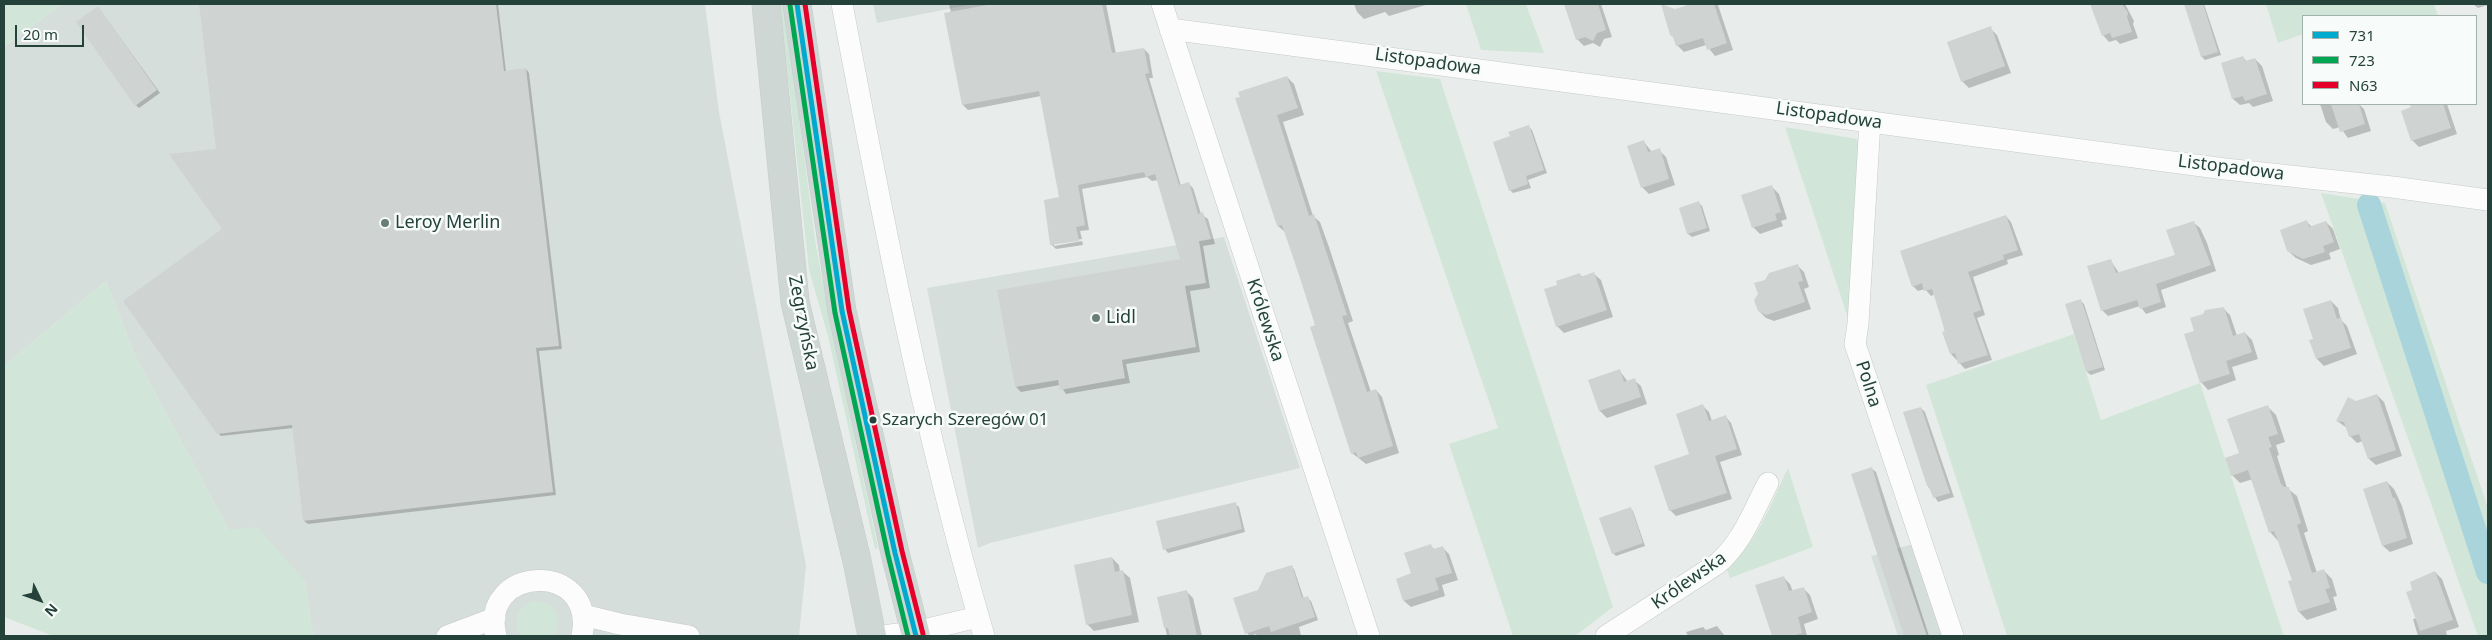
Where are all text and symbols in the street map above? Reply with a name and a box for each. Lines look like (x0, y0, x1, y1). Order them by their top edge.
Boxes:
scale bar (18, 15, 86, 47)
legend (2302, 15, 2477, 105)
text: 20 m (23, 24, 58, 44)
text: 731 (2349, 25, 2375, 45)
street label: Listopadowa (1373, 44, 1483, 80)
text: 723 (2349, 50, 2375, 70)
text: N63 (2349, 75, 2378, 95)
street label: Listopadowa (1774, 98, 1884, 134)
street label: Listopadowa (2177, 151, 2285, 185)
place label: Leroy Merlin (395, 212, 500, 234)
marker: Leroy Merlin (379, 217, 391, 229)
street label: Zegrzyńska (783, 274, 823, 372)
street label: Królewska (1241, 276, 1289, 364)
place label: Lidl (1106, 307, 1136, 329)
marker: Lidl (1090, 312, 1102, 324)
street label: Polna (1850, 358, 1886, 410)
place label: Szarych Szeregów 01 (882, 410, 1048, 430)
marker: Szarych Szeregów 01 (868, 415, 878, 425)
street label: Królewska (1648, 547, 1730, 615)
north arrow (15, 575, 65, 625)
text: N (41, 600, 62, 621)

